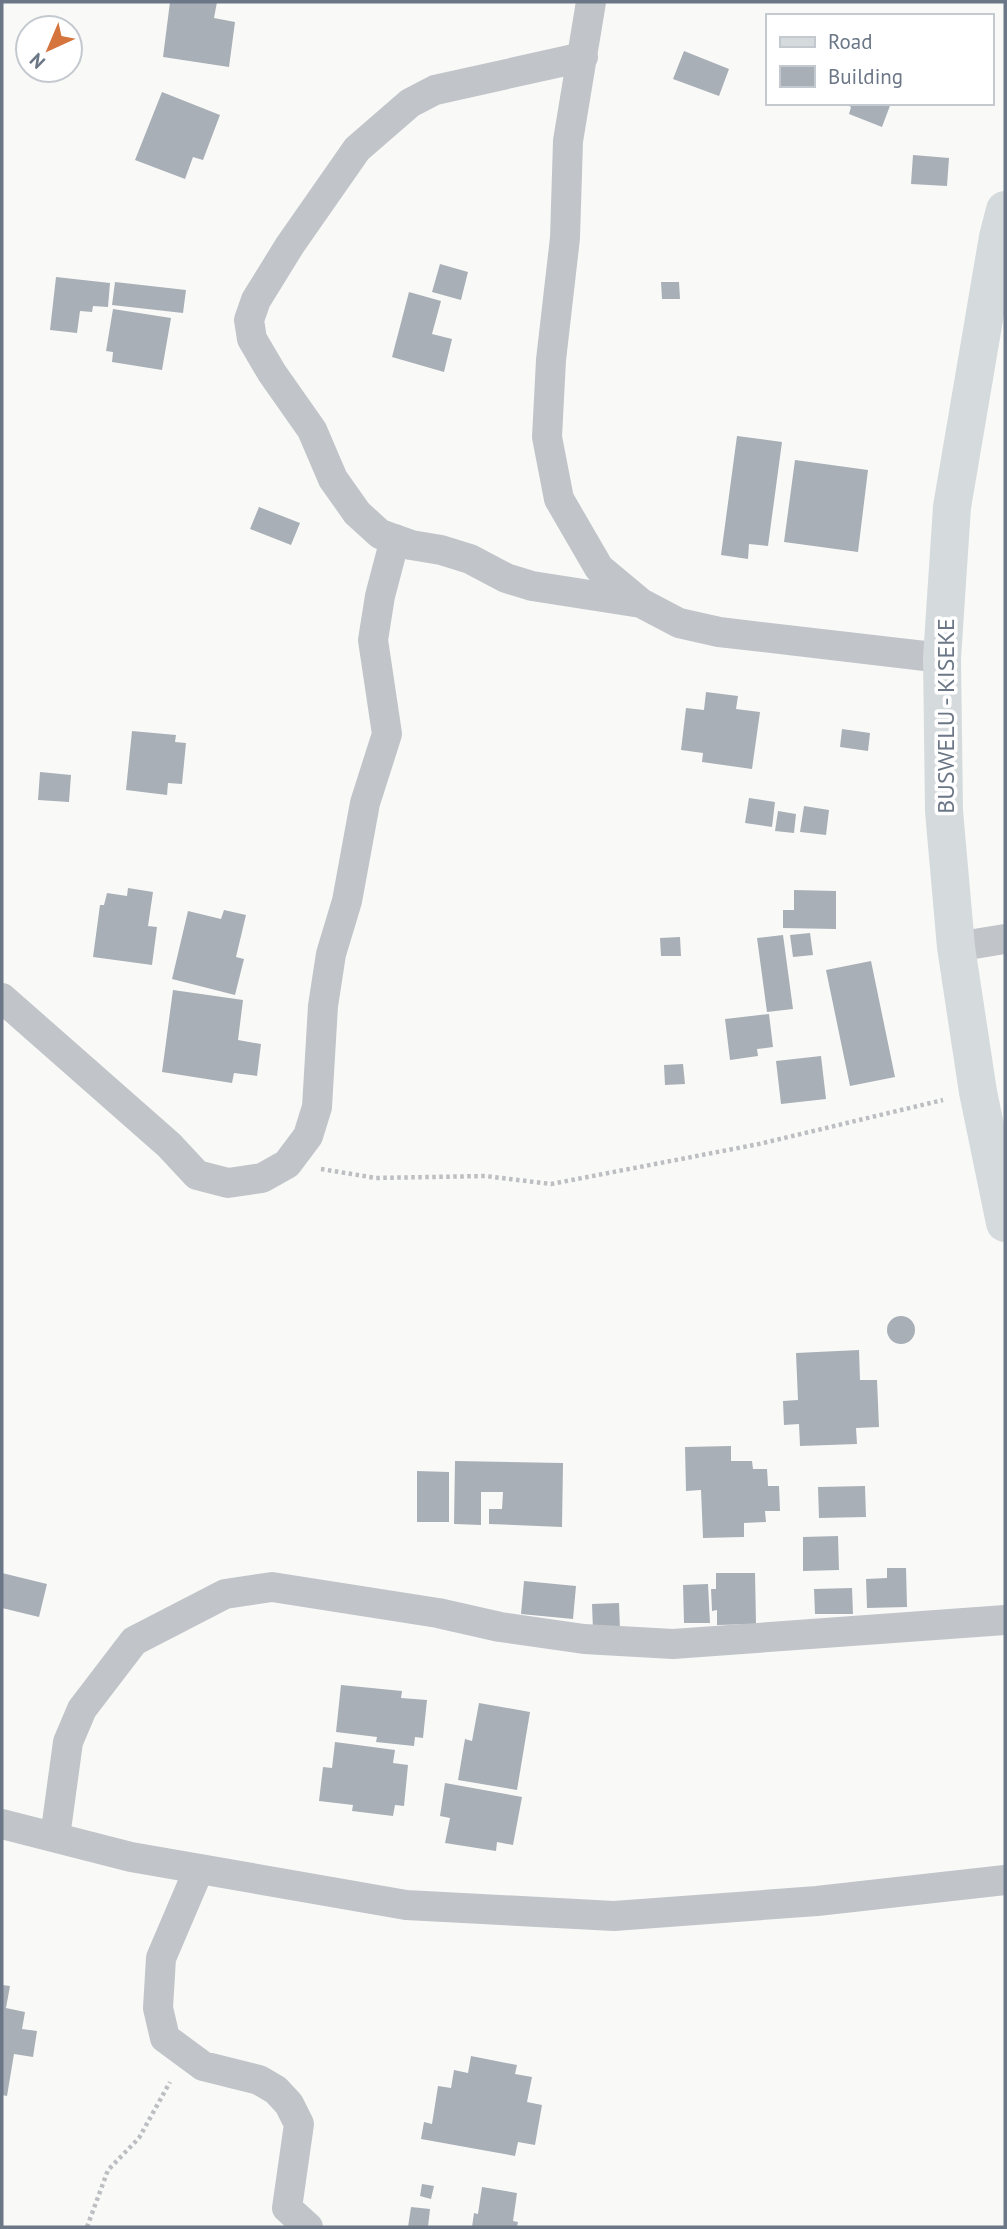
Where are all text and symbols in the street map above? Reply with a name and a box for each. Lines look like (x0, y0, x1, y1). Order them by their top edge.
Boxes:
north arrow (14, 14, 84, 84)
legend (766, 14, 993, 105)
text: Road (828, 28, 872, 55)
text: N (24, 48, 50, 74)
text: Building (828, 63, 903, 90)
street label: BUSWELU - KISEKE (930, 618, 961, 814)

